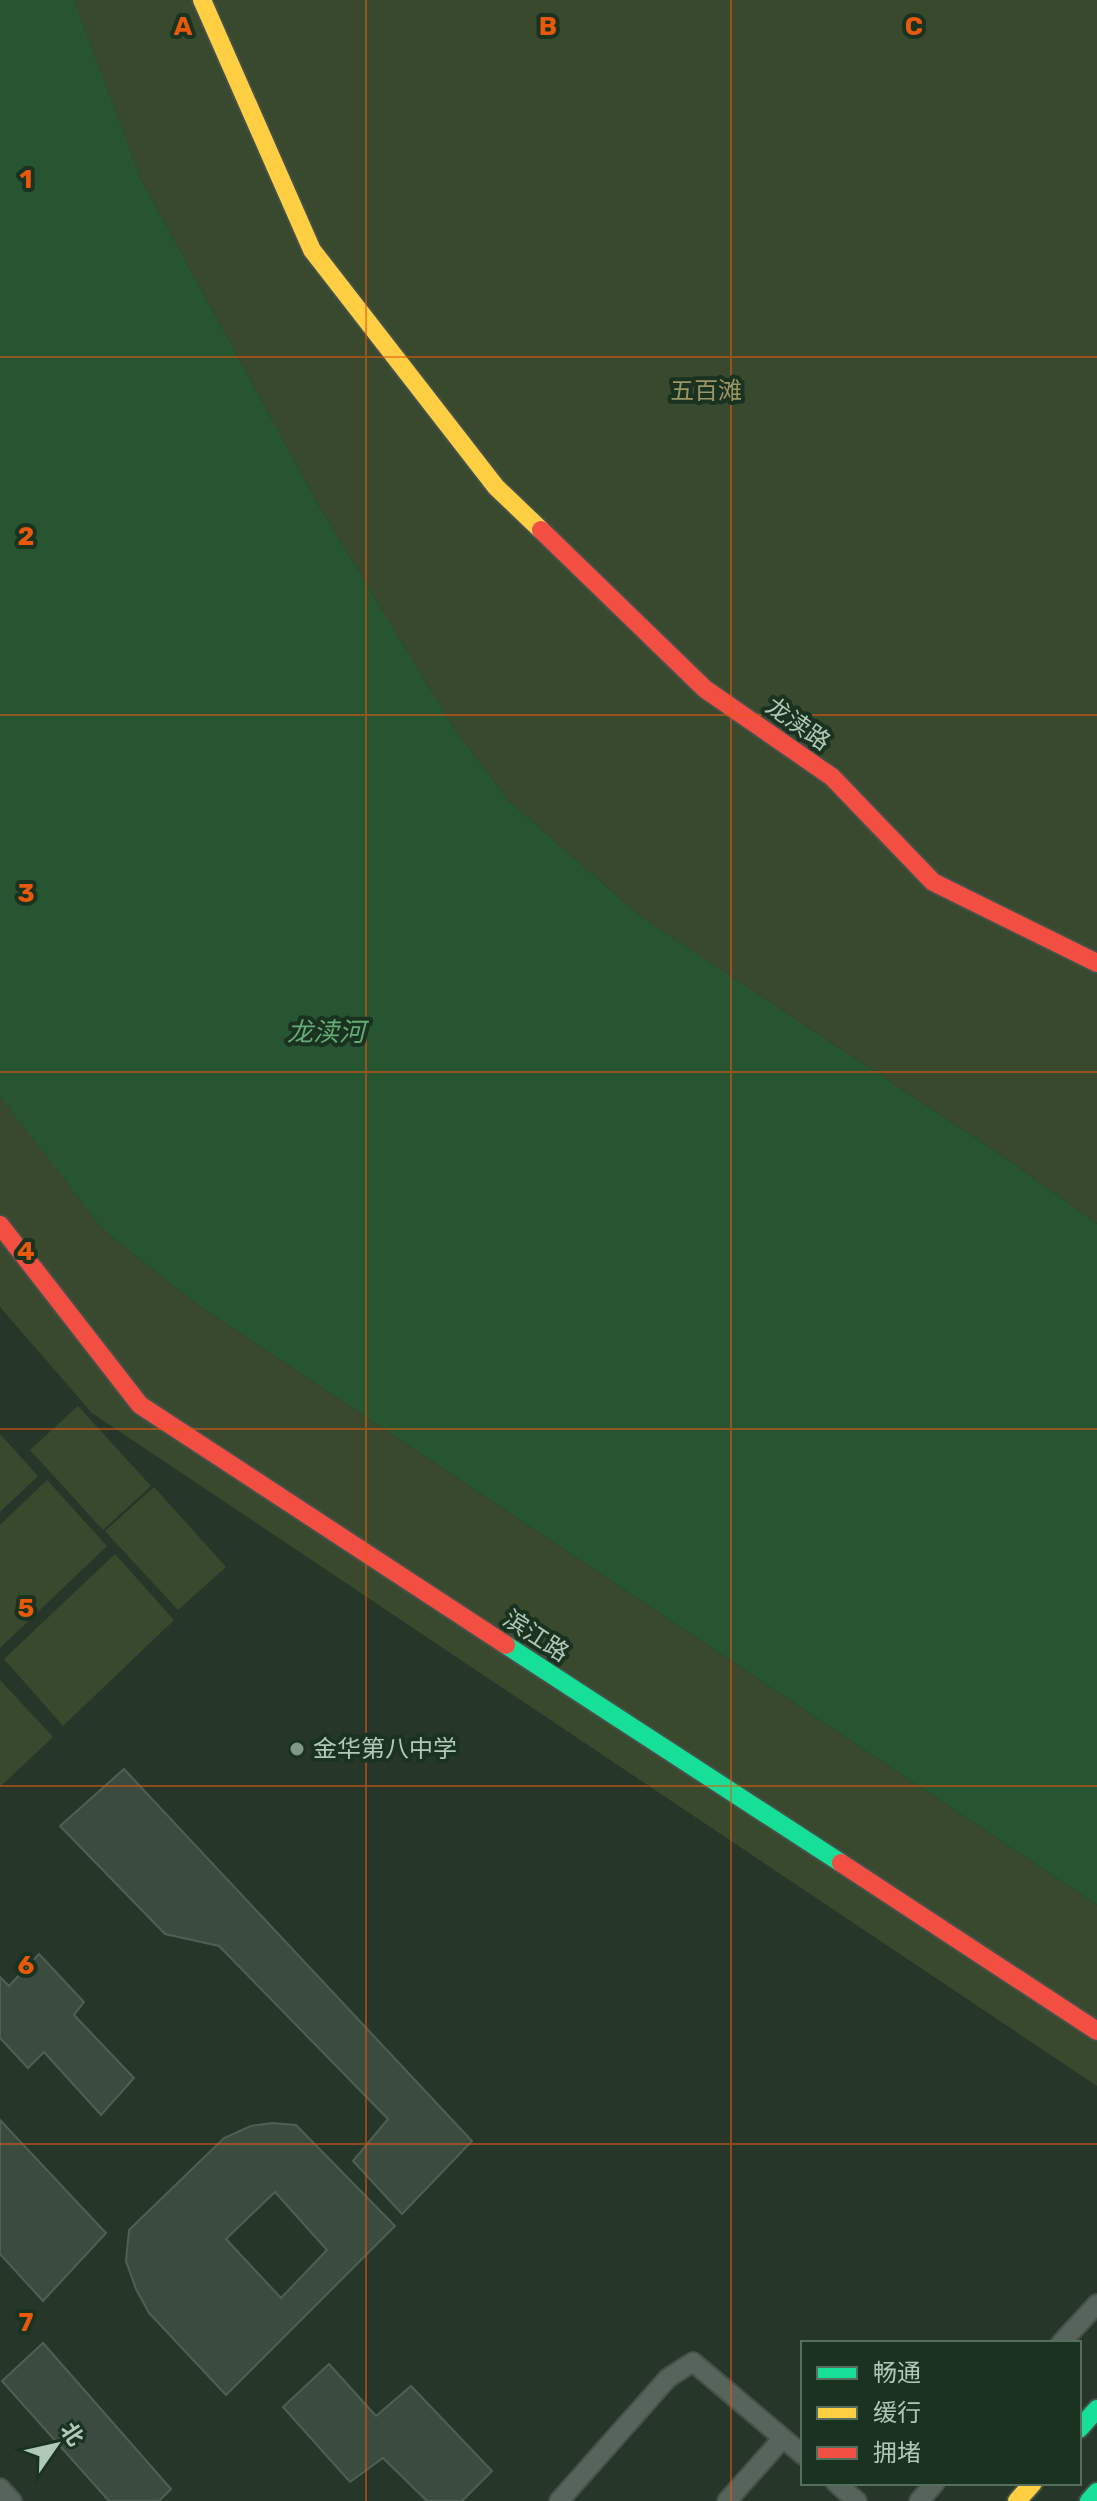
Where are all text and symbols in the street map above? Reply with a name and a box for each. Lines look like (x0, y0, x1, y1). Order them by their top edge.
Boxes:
text: A (174, 11, 193, 42)
text: B (539, 11, 557, 42)
text: C (905, 11, 923, 42)
text: 1 (20, 164, 32, 195)
park label: 五百滩 (670, 377, 742, 405)
text: 2 (18, 521, 34, 552)
street label: 龙渎路 (760, 692, 836, 756)
text: 3 (17, 878, 35, 909)
water label: 龙渎河 (287, 1017, 370, 1048)
text: 4 (17, 1236, 35, 1267)
text: 5 (18, 1593, 34, 1624)
street label: 滨江路 (498, 1605, 574, 1667)
place label: 金华第八中学 (313, 1735, 457, 1763)
marker: 金华第八中学 (288, 1740, 306, 1758)
text: 6 (18, 1950, 35, 1981)
text: 7 (19, 2307, 34, 2338)
legend (801, 2341, 1081, 2485)
text: 畅通 (873, 2359, 921, 2387)
text: 缓行 (873, 2399, 921, 2427)
north arrow (16, 2405, 96, 2485)
text: 北 (55, 2417, 90, 2451)
text: 拥堵 (873, 2439, 921, 2467)

